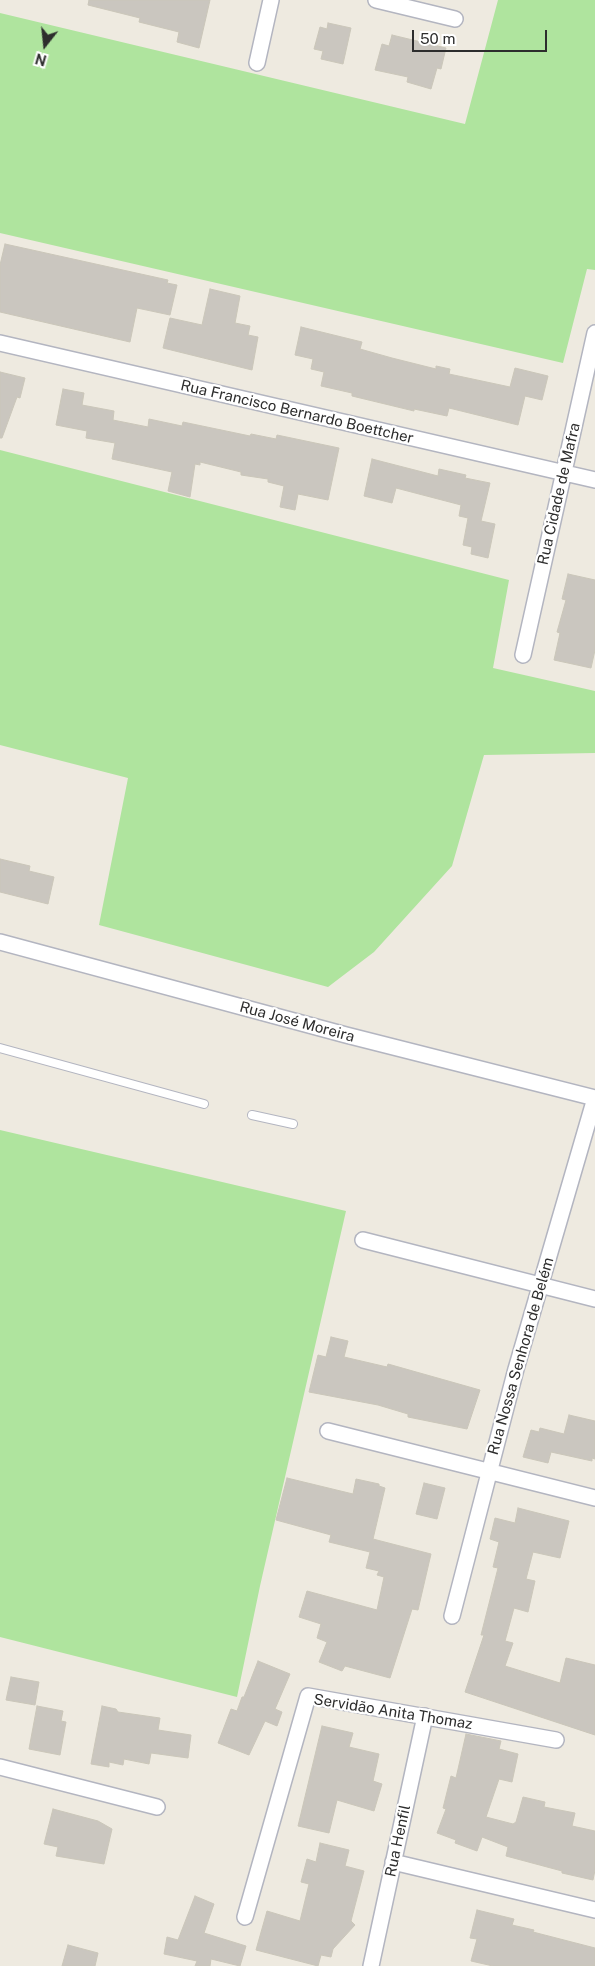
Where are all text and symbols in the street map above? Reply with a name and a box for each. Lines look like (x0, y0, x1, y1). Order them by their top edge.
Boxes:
north arrow (20, 20, 70, 70)
scale bar (415, 20, 550, 52)
text: 50 m (420, 30, 455, 47)
text: N (33, 50, 48, 69)
street label: Rua Francisco Bernardo Boettcher (179, 376, 415, 448)
street label: Rua Cidade de Mafra (534, 421, 584, 567)
street label: Rua José Moreira (238, 998, 356, 1046)
street label: Rua Nossa Senhora de Belém (484, 1255, 558, 1457)
street label: Servidão Anita Thomaz (312, 1691, 474, 1733)
street label: Rua Henfil (382, 1803, 414, 1879)

